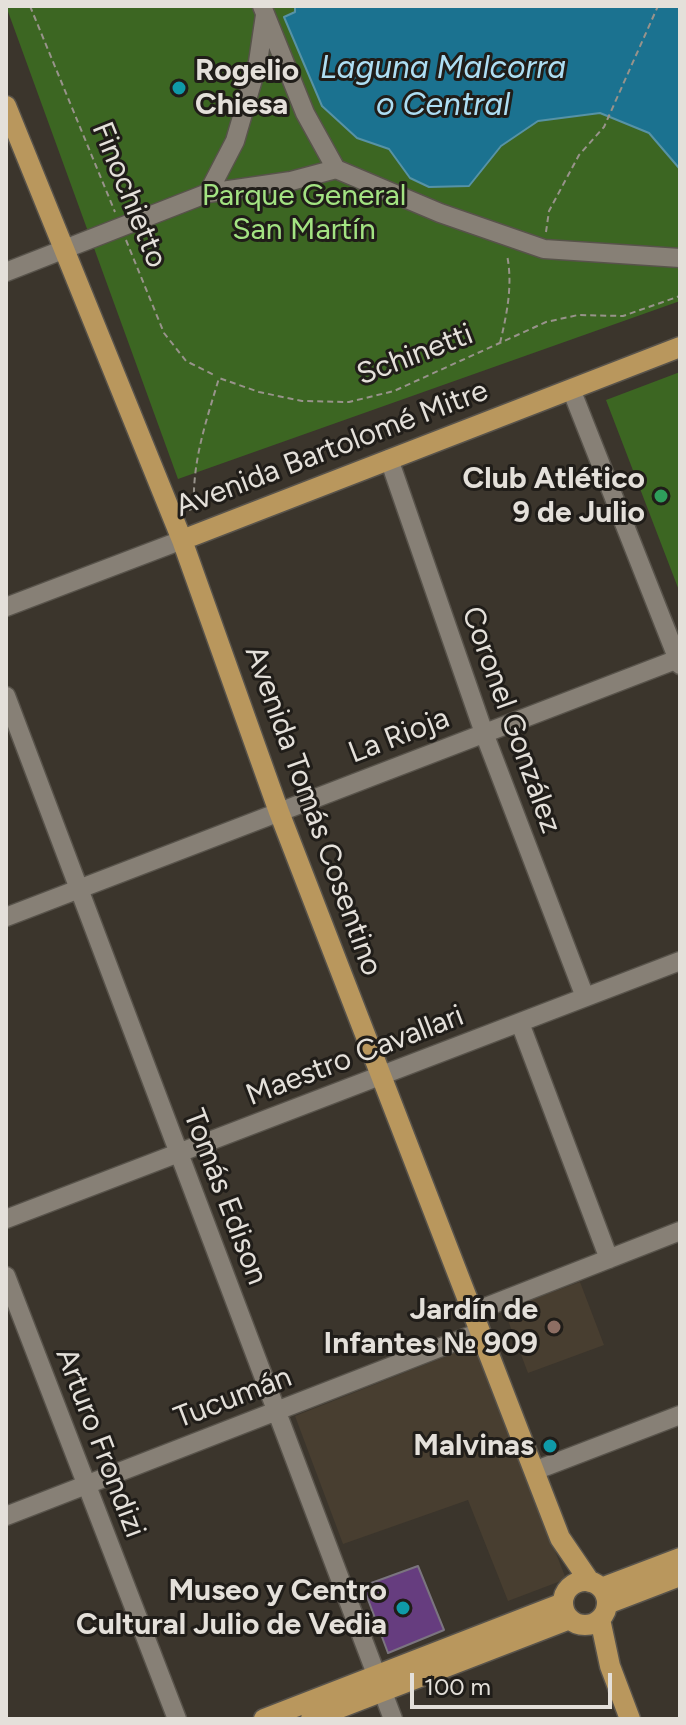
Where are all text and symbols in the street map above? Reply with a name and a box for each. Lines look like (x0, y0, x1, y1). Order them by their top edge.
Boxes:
water label: Laguna Malcorra o Central (320, 50, 566, 125)
place label: Rogelio Chiesa (195, 53, 299, 124)
marker: Rogelio Chiesa (170, 79, 188, 97)
street label: Finochietto (84, 117, 174, 273)
park label: Parque General San Martín (202, 178, 406, 248)
street label: Schinetti (352, 316, 478, 394)
street label: Avenida Bartolomé Mitre (171, 373, 493, 525)
place label: Club Atlético 9 de Julio (463, 461, 645, 532)
marker: Club Atlético 9 de Julio (652, 487, 670, 505)
street label: Coronel González (453, 602, 569, 838)
street label: Avenida Tomás Cosentino (236, 641, 390, 981)
street label: La Rioja (344, 700, 454, 772)
street label: Maestro Cavallari (241, 998, 469, 1114)
street label: Tomás Edison (175, 1104, 275, 1290)
place label: Jardín de Infantes № 909 (323, 1292, 538, 1362)
marker: Jardín de Infantes № 909 (545, 1318, 563, 1336)
street label: Arturo Frondizi (47, 1343, 153, 1543)
street label: Tucumán (169, 1359, 297, 1437)
place label: Malvinas (413, 1428, 534, 1464)
marker: Malvinas (541, 1437, 559, 1455)
place label: Museo y Centro Cultural Julio de Vedia (76, 1573, 387, 1644)
marker: Museo y Centro Cultural Julio de Vedia (394, 1599, 412, 1617)
scale bar (414, 1657, 616, 1707)
text: 100 m (424, 1672, 491, 1701)

